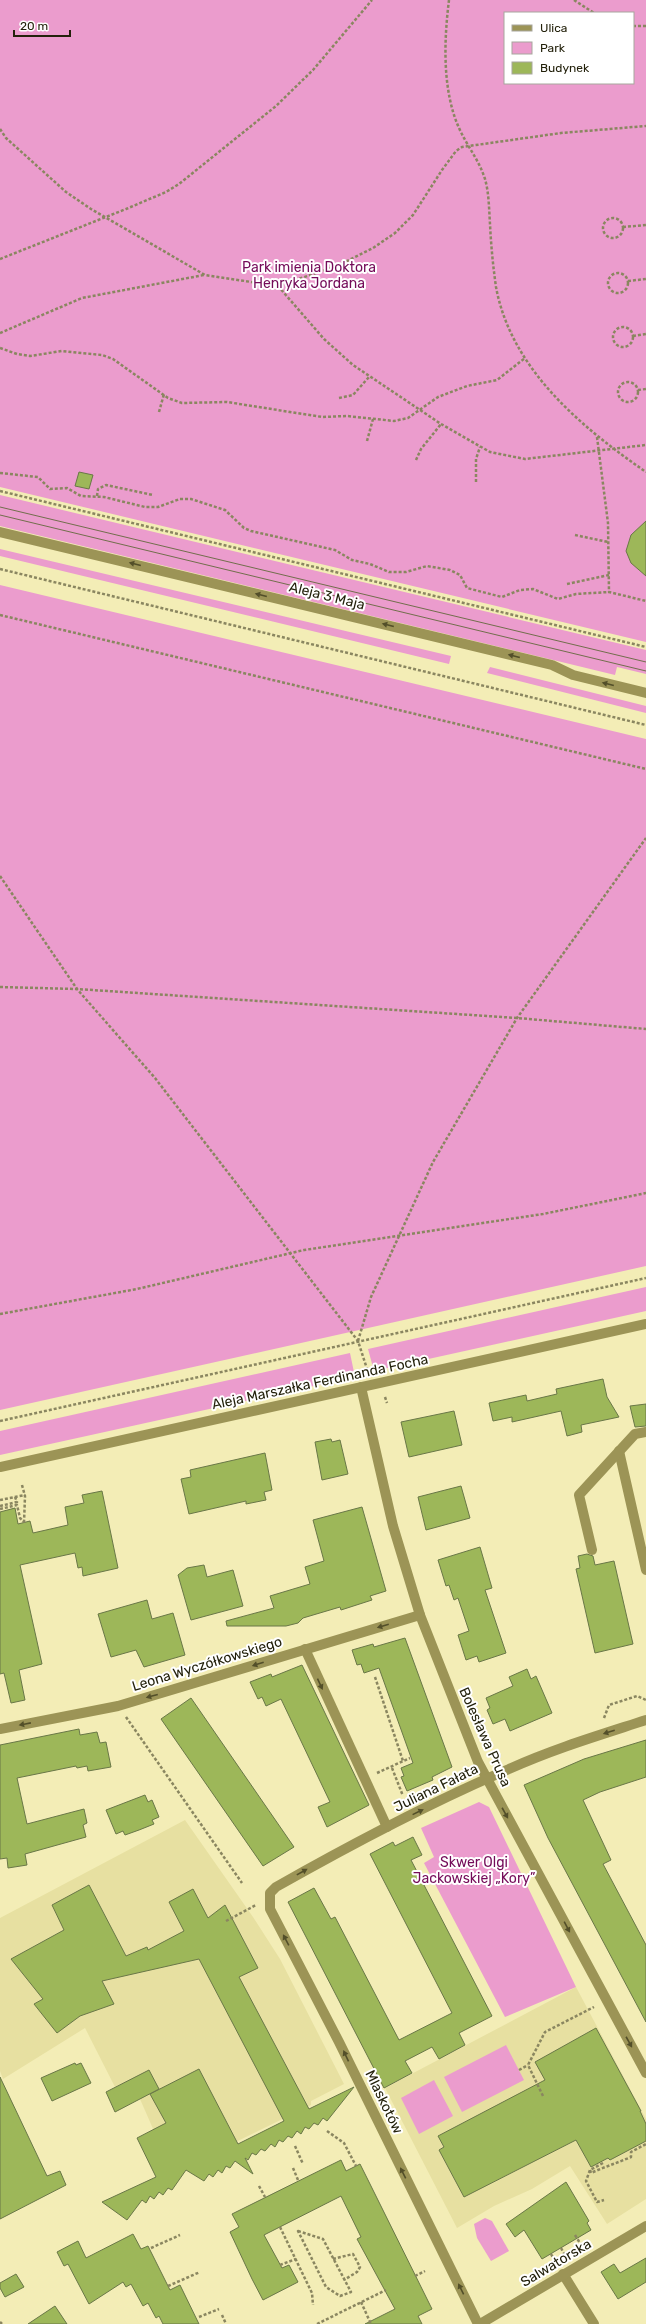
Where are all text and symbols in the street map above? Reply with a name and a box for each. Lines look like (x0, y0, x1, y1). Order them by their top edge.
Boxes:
scale bar (14, 12, 70, 38)
legend (504, 12, 634, 84)
text: 20 m (20, 19, 48, 33)
text: Ulica (540, 21, 567, 35)
text: Park (540, 41, 566, 55)
text: Budynek (540, 61, 590, 75)
park label: Park imienia Doktora Henryka Jordana (242, 259, 376, 292)
one-way arrow (129, 561, 141, 567)
street label: Aleja 3 Maja (287, 578, 367, 614)
one-way arrow (255, 591, 268, 597)
one-way arrow (382, 622, 394, 628)
one-way arrow (508, 652, 520, 658)
one-way arrow (602, 681, 614, 687)
street label: Aleja Marszałka Ferdinanda Focha (210, 1351, 430, 1413)
one-way arrow (377, 1623, 389, 1629)
street label: Leona Wyczółkowskiego (130, 1633, 284, 1695)
one-way arrow (252, 1661, 264, 1667)
one-way arrow (317, 1679, 323, 1690)
street label: Bolesława Prusa (455, 1685, 515, 1789)
one-way arrow (146, 1693, 158, 1699)
one-way arrow (19, 1722, 31, 1728)
one-way arrow (602, 1729, 614, 1735)
street label: Juliana Fałata (391, 1760, 481, 1816)
one-way arrow (502, 1807, 509, 1819)
one-way arrow (412, 1809, 423, 1815)
park label: Skwer Olgi Jackowskiej „Kory” (413, 1854, 535, 1887)
one-way arrow (296, 1868, 308, 1875)
one-way arrow (564, 1921, 571, 1933)
one-way arrow (283, 1935, 290, 1946)
one-way arrow (626, 2036, 632, 2048)
one-way arrow (343, 2050, 349, 2061)
street label: Mlaskotów (361, 2067, 407, 2137)
one-way arrow (400, 2167, 406, 2178)
street label: Salwatorska (518, 2235, 594, 2291)
one-way arrow (458, 2283, 464, 2295)

